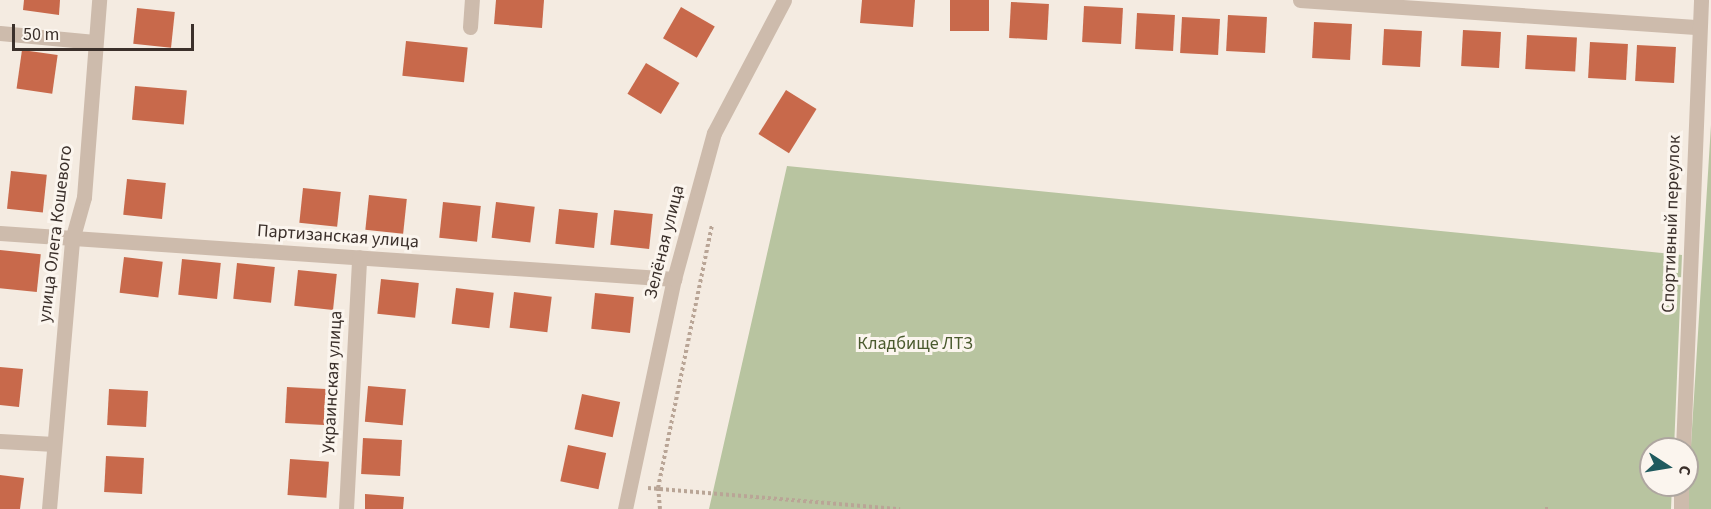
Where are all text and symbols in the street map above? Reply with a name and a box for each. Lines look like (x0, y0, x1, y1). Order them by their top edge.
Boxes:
scale bar (15, 12, 196, 50)
text: 50 m (23, 22, 59, 47)
street label: Спортивный переулок (1658, 135, 1686, 313)
street label: улица Олега Кошевого (34, 144, 78, 324)
street label: Зелёная улица (640, 183, 690, 301)
street label: Партизанская улица (256, 221, 420, 253)
street label: Украинская улица (318, 310, 348, 454)
park label: Кладбище ЛТЗ (857, 333, 973, 355)
north arrow (1639, 437, 1699, 497)
text: С (1673, 463, 1696, 477)

